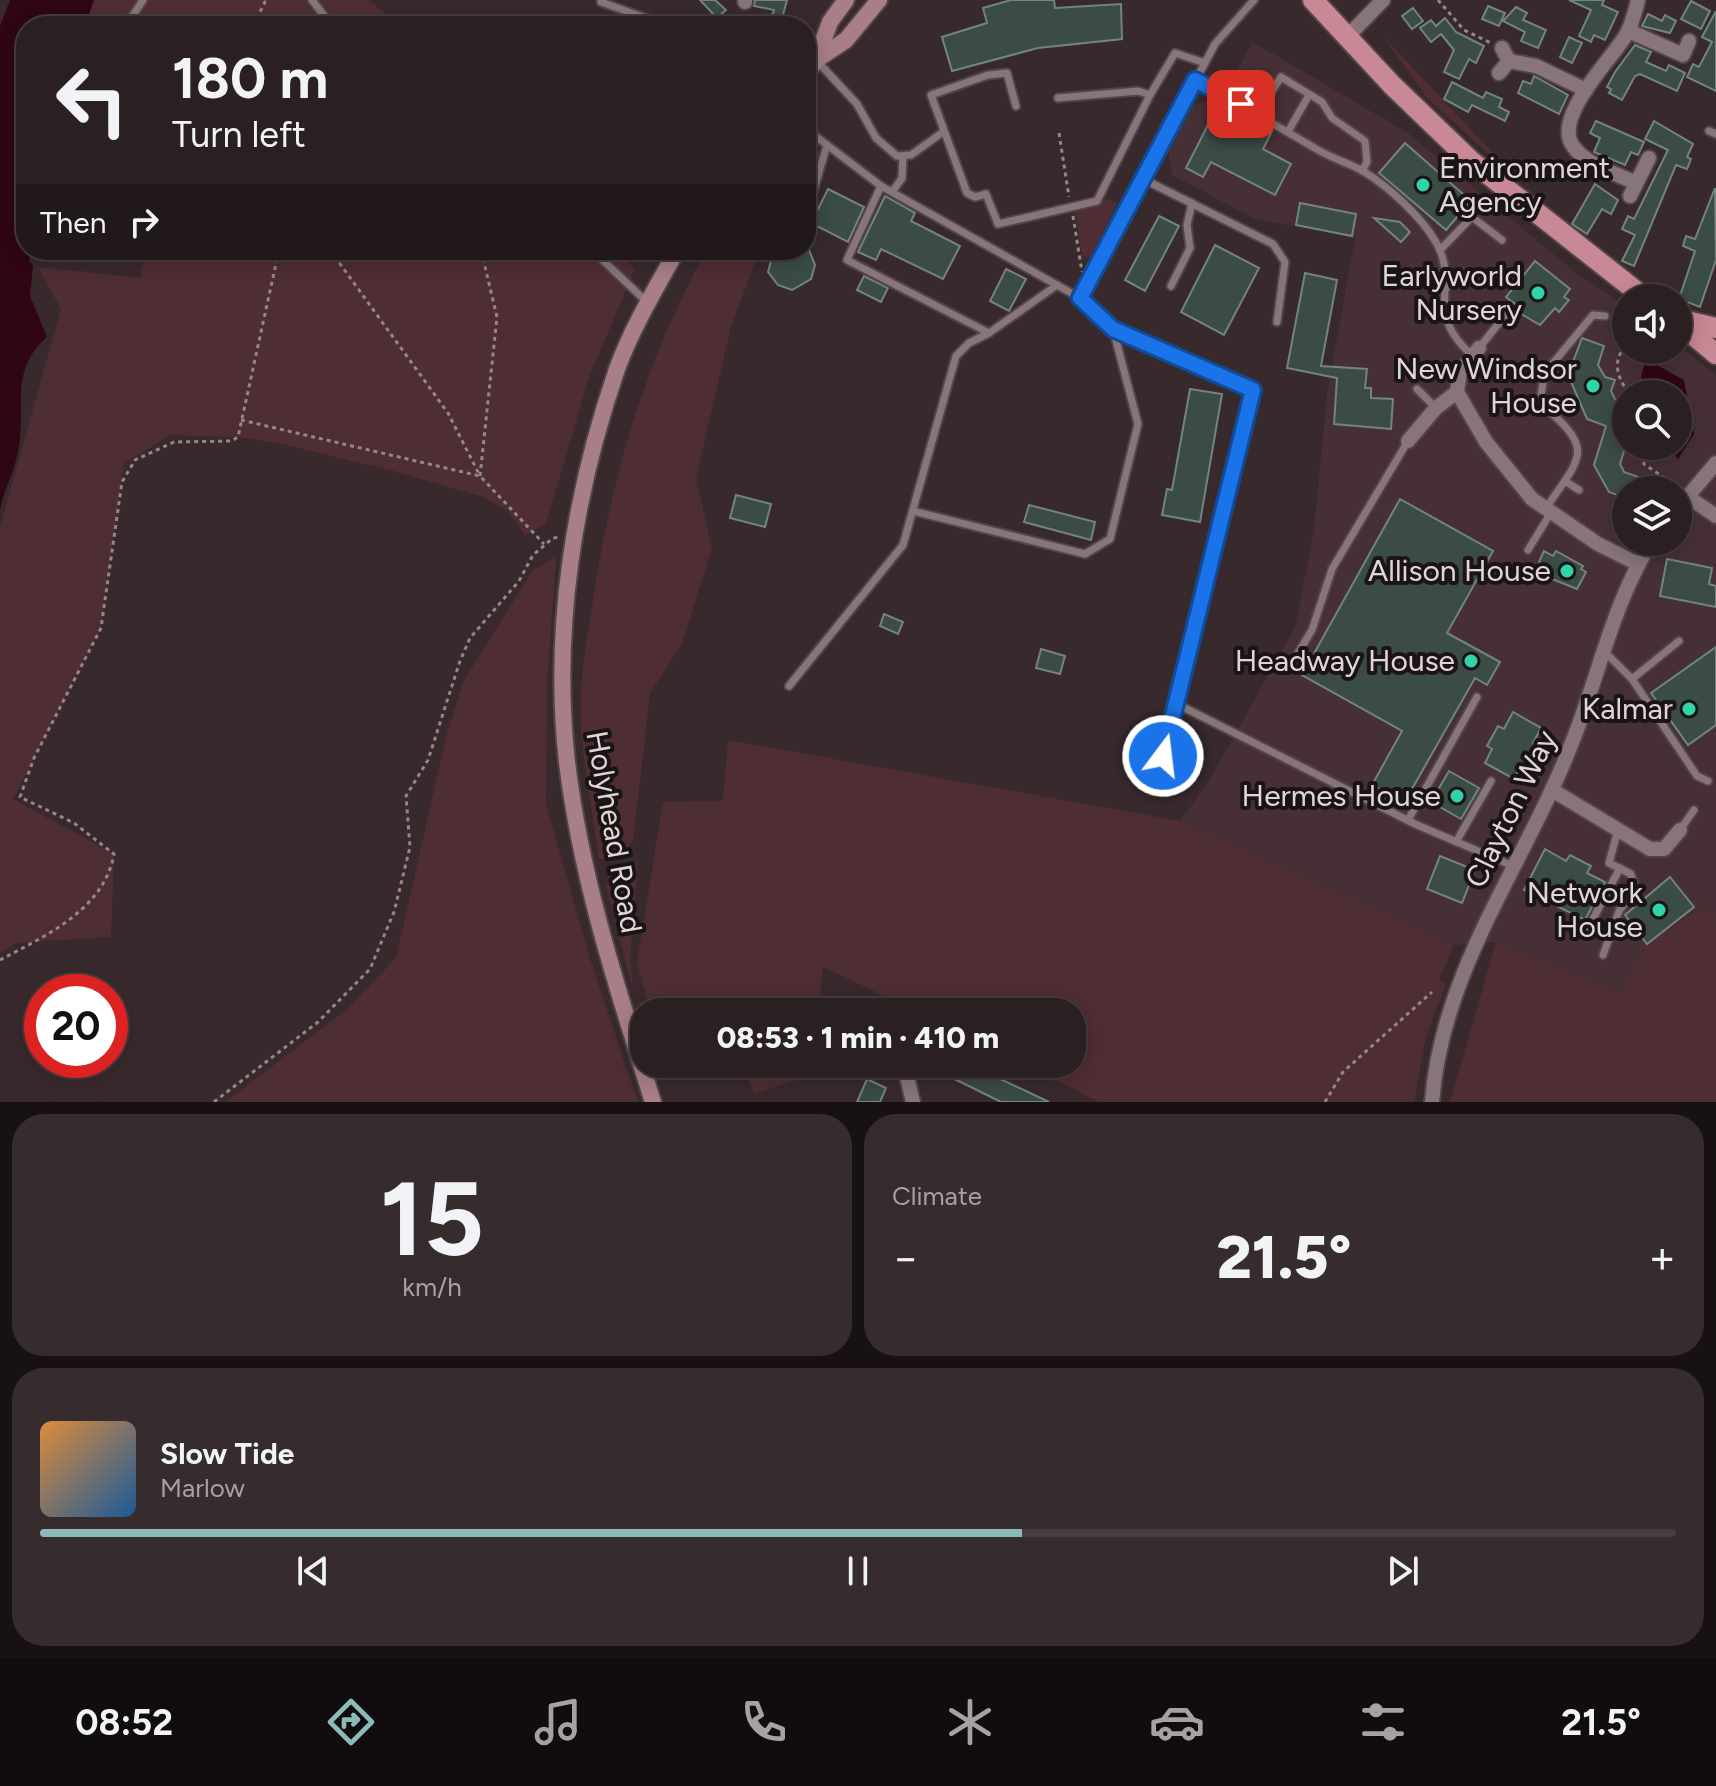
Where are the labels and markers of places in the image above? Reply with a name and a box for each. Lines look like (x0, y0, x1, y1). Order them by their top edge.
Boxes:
pin (1207, 70, 1275, 138)
place label: Environment Agency (1439, 149, 1610, 220)
marker: Environment Agency (1414, 176, 1432, 194)
place label: Earlyworld Nursery (1382, 257, 1522, 328)
marker: Earlyworld Nursery (1529, 284, 1547, 302)
place label: New Windsor House (1395, 350, 1577, 421)
marker: New Windsor House (1584, 377, 1602, 395)
place label: Allison House (1368, 552, 1551, 589)
marker: Allison House (1558, 562, 1576, 580)
place label: Headway House (1235, 642, 1455, 679)
marker: Headway House (1462, 652, 1480, 670)
place label: Kalmar (1582, 690, 1673, 727)
marker: Kalmar (1680, 700, 1698, 718)
place label: Hermes House (1242, 777, 1441, 814)
marker: Hermes House (1448, 787, 1466, 805)
place label: Network House (1527, 874, 1643, 945)
marker: Network House (1650, 901, 1668, 919)

